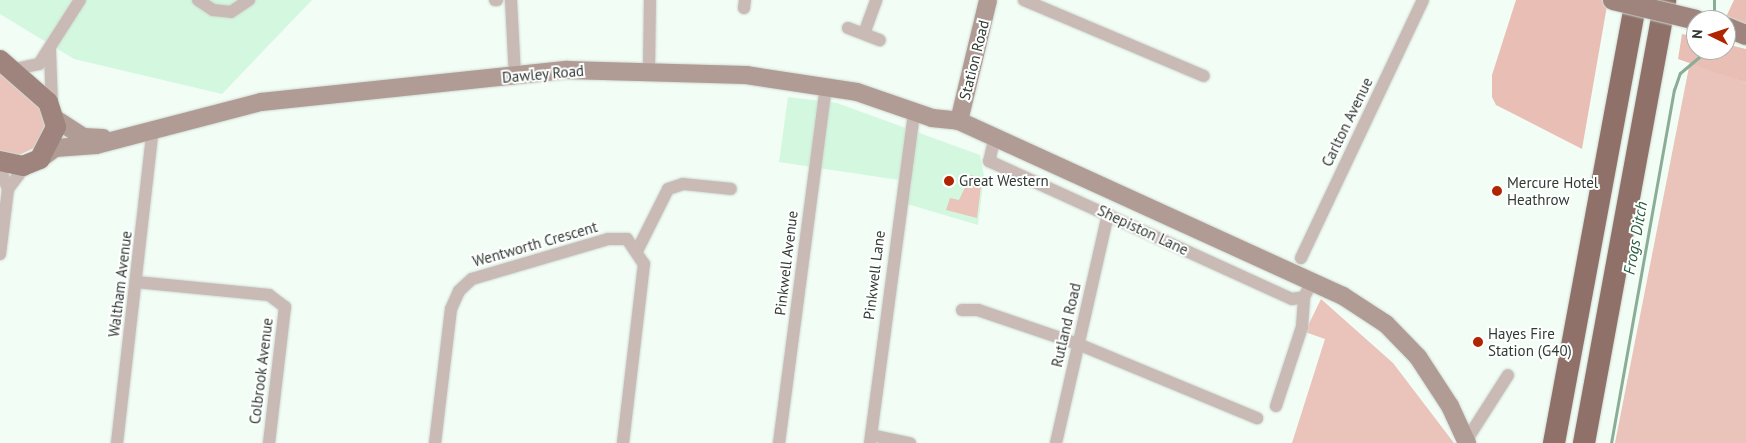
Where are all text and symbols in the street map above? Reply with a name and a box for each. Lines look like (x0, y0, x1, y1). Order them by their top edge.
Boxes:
north arrow (1686, 10, 1736, 60)
street label: Station Road (955, 18, 993, 102)
text: N (1688, 29, 1706, 39)
street label: Dawley Road (501, 61, 585, 87)
street label: Carlton Avenue (1318, 74, 1376, 170)
place label: Great Western (959, 172, 1049, 190)
place label: Mercure Hotel Heathrow (1507, 173, 1598, 208)
marker: Great Western (943, 175, 955, 187)
marker: Mercure Hotel Heathrow (1491, 185, 1503, 197)
water label: Frogs Ditch (1619, 200, 1651, 276)
street label: Shepiston Lane (1095, 201, 1191, 259)
street label: Pinkwell Avenue (771, 209, 801, 317)
street label: Wentworth Crescent (470, 218, 600, 270)
street label: Pinkwell Lane (860, 229, 888, 321)
street label: Waltham Avenue (105, 230, 135, 338)
street label: Rutland Road (1048, 281, 1084, 369)
street label: Colbrook Avenue (245, 316, 277, 426)
place label: Hayes Fire Station (G40) (1488, 324, 1572, 359)
marker: Hayes Fire Station (G40) (1472, 336, 1484, 348)

